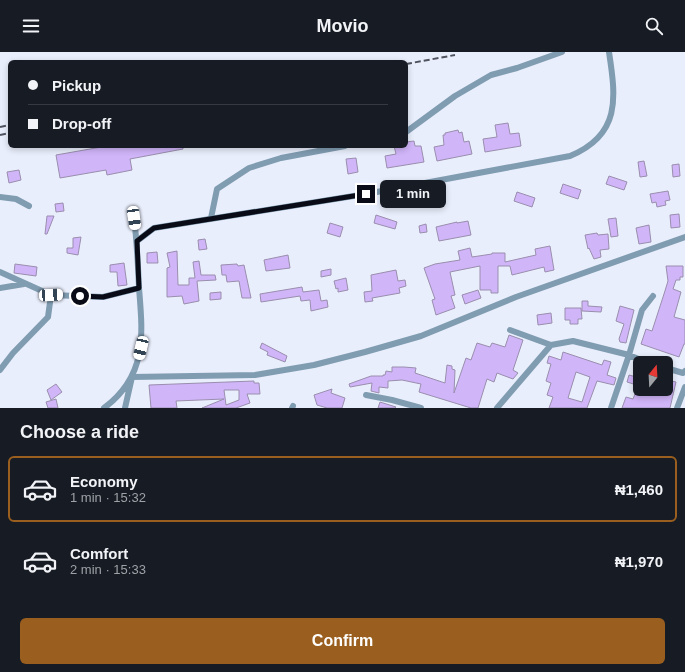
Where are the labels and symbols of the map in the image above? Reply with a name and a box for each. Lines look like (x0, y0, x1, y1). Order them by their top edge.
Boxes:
callout: 1 min (380, 180, 446, 208)
route end (357, 185, 375, 203)
car (126, 205, 142, 231)
route start (71, 287, 89, 305)
car (39, 288, 63, 302)
car (132, 335, 150, 361)
north arrow (633, 356, 673, 396)

